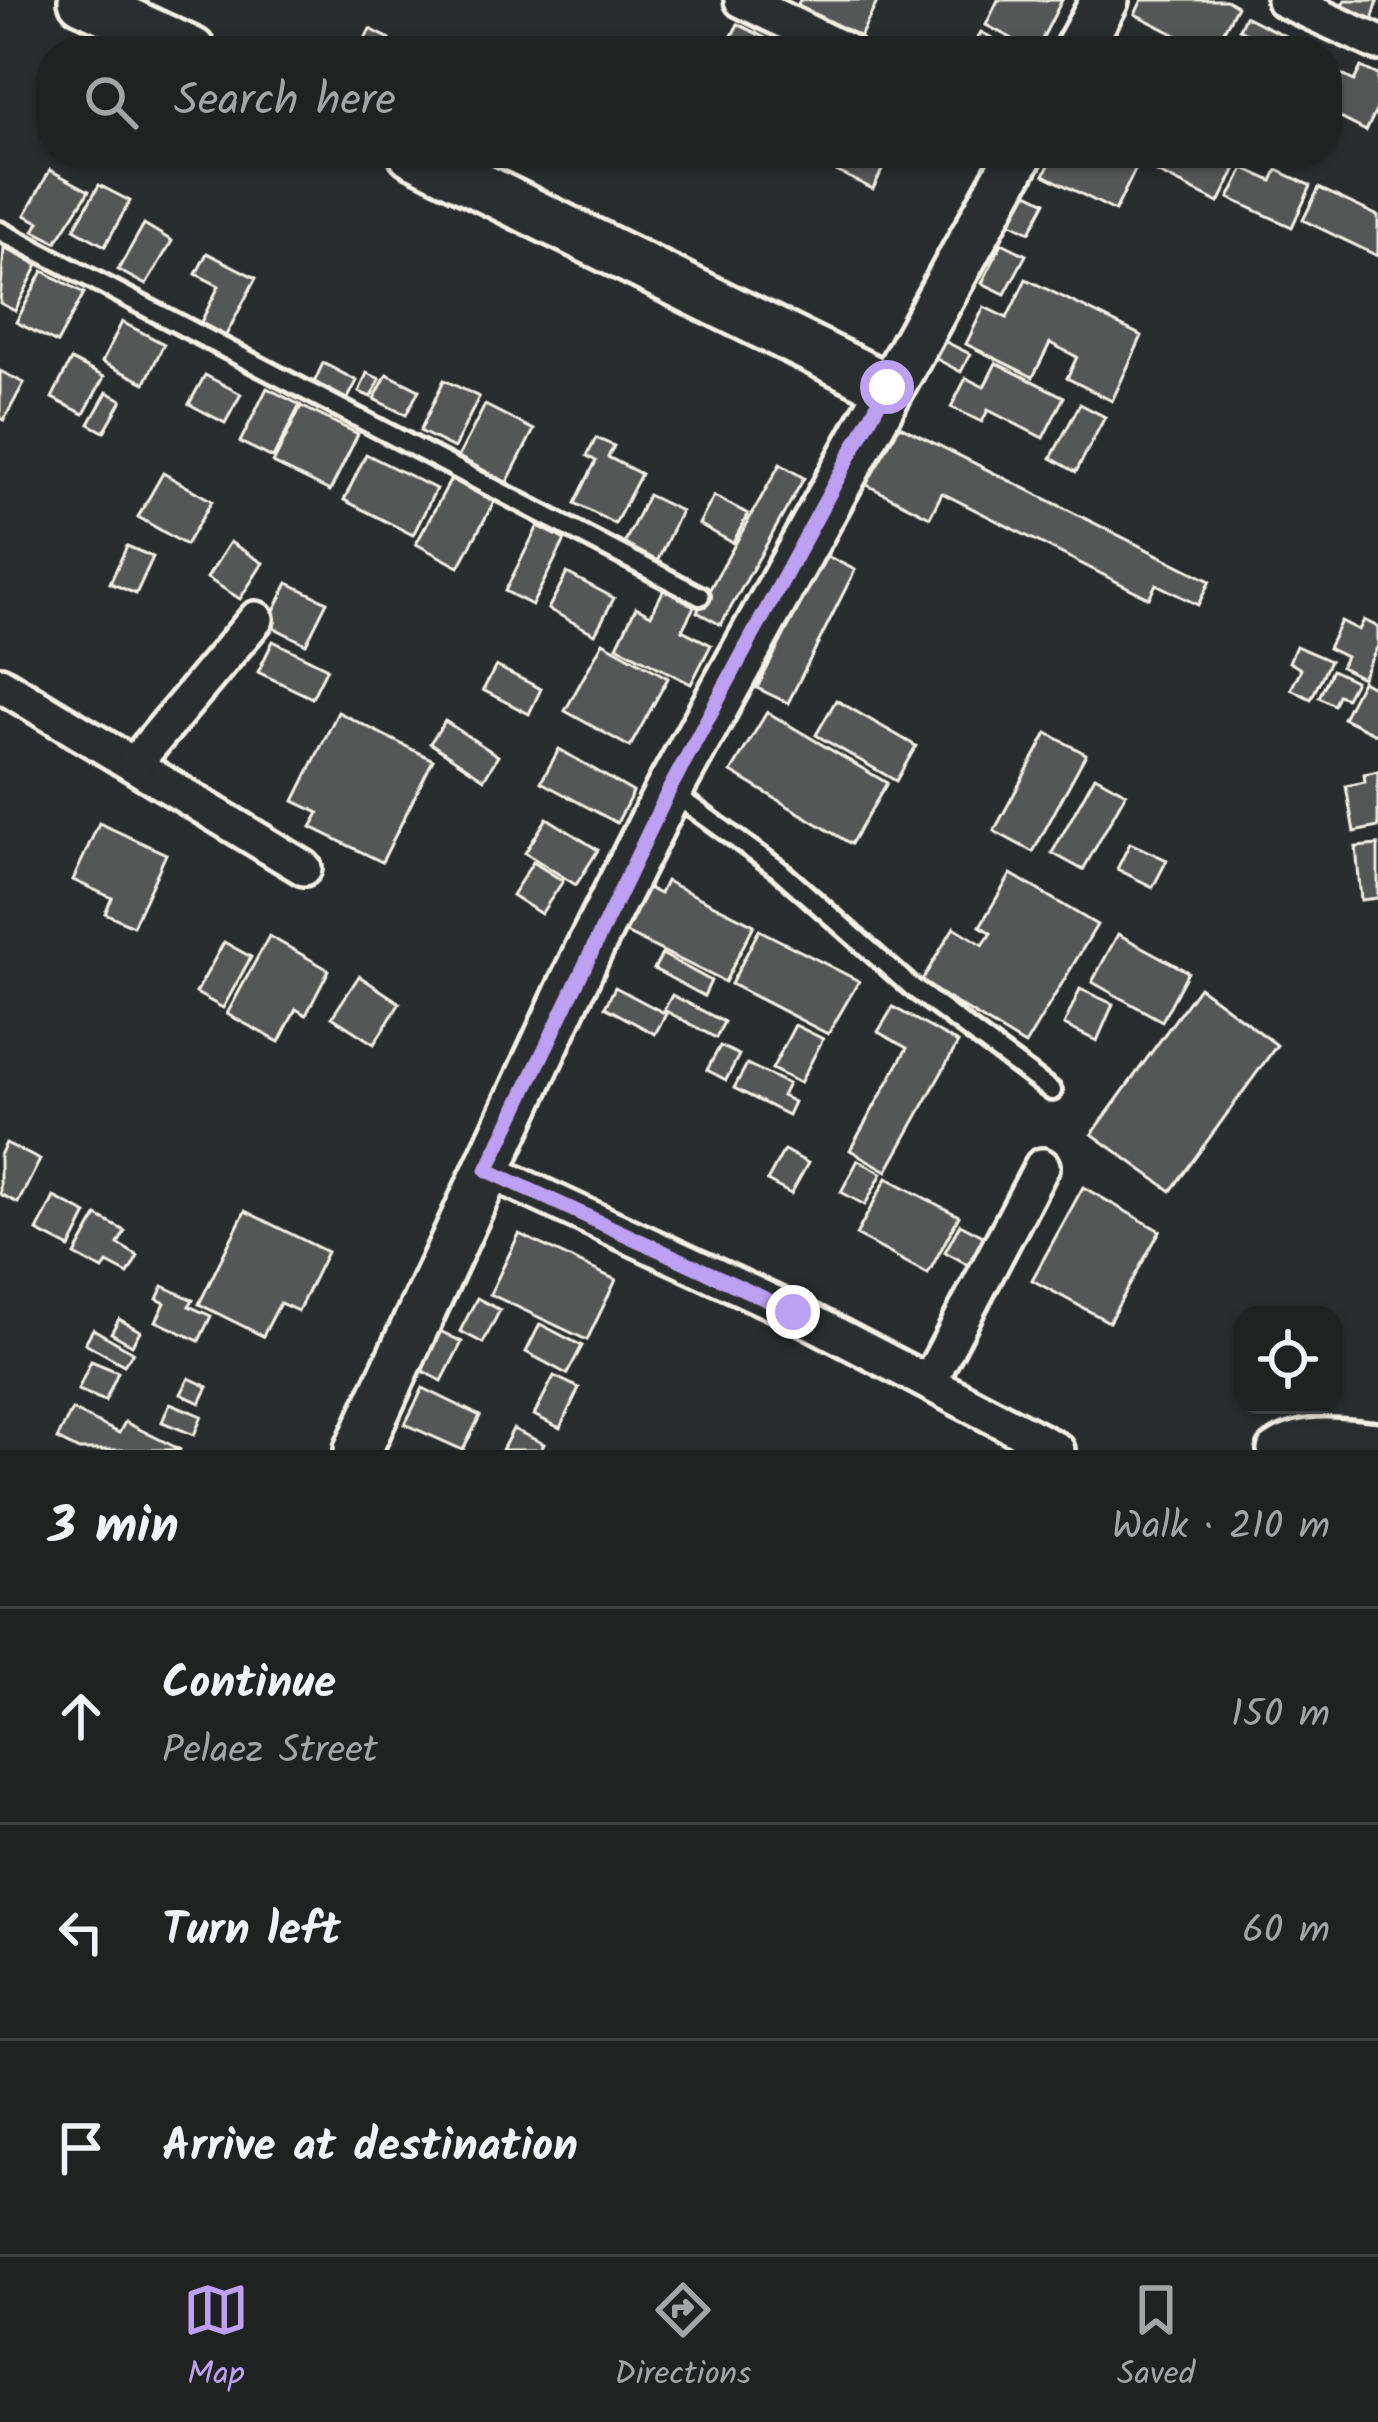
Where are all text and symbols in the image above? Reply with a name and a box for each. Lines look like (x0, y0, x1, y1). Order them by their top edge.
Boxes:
search box (36, 36, 1342, 168)
text: Search here (174, 66, 396, 138)
icon: search (78, 69, 144, 135)
route start (860, 360, 914, 414)
route end (766, 1285, 820, 1339)
map controls (1234, 1306, 1342, 1414)
button: locate (1234, 1306, 1342, 1414)
text: 3 min (48, 1488, 179, 1569)
text: Walk · 210 m (1112, 1497, 1330, 1559)
text: Continue (162, 1649, 336, 1721)
icon: ahead (48, 1683, 114, 1749)
text: 150 m (1231, 1685, 1330, 1747)
text: Pelaez Street (162, 1721, 378, 1783)
text: Turn left (162, 1896, 341, 1968)
icon: left (48, 1899, 114, 1965)
text: 60 m (1242, 1901, 1330, 1963)
text: Arrive at destination (162, 2112, 578, 2184)
icon: arrive (48, 2115, 114, 2181)
tab: Map (183, 2277, 249, 2402)
tab: Directions (614, 2277, 751, 2402)
tab: Saved (1117, 2277, 1195, 2402)

